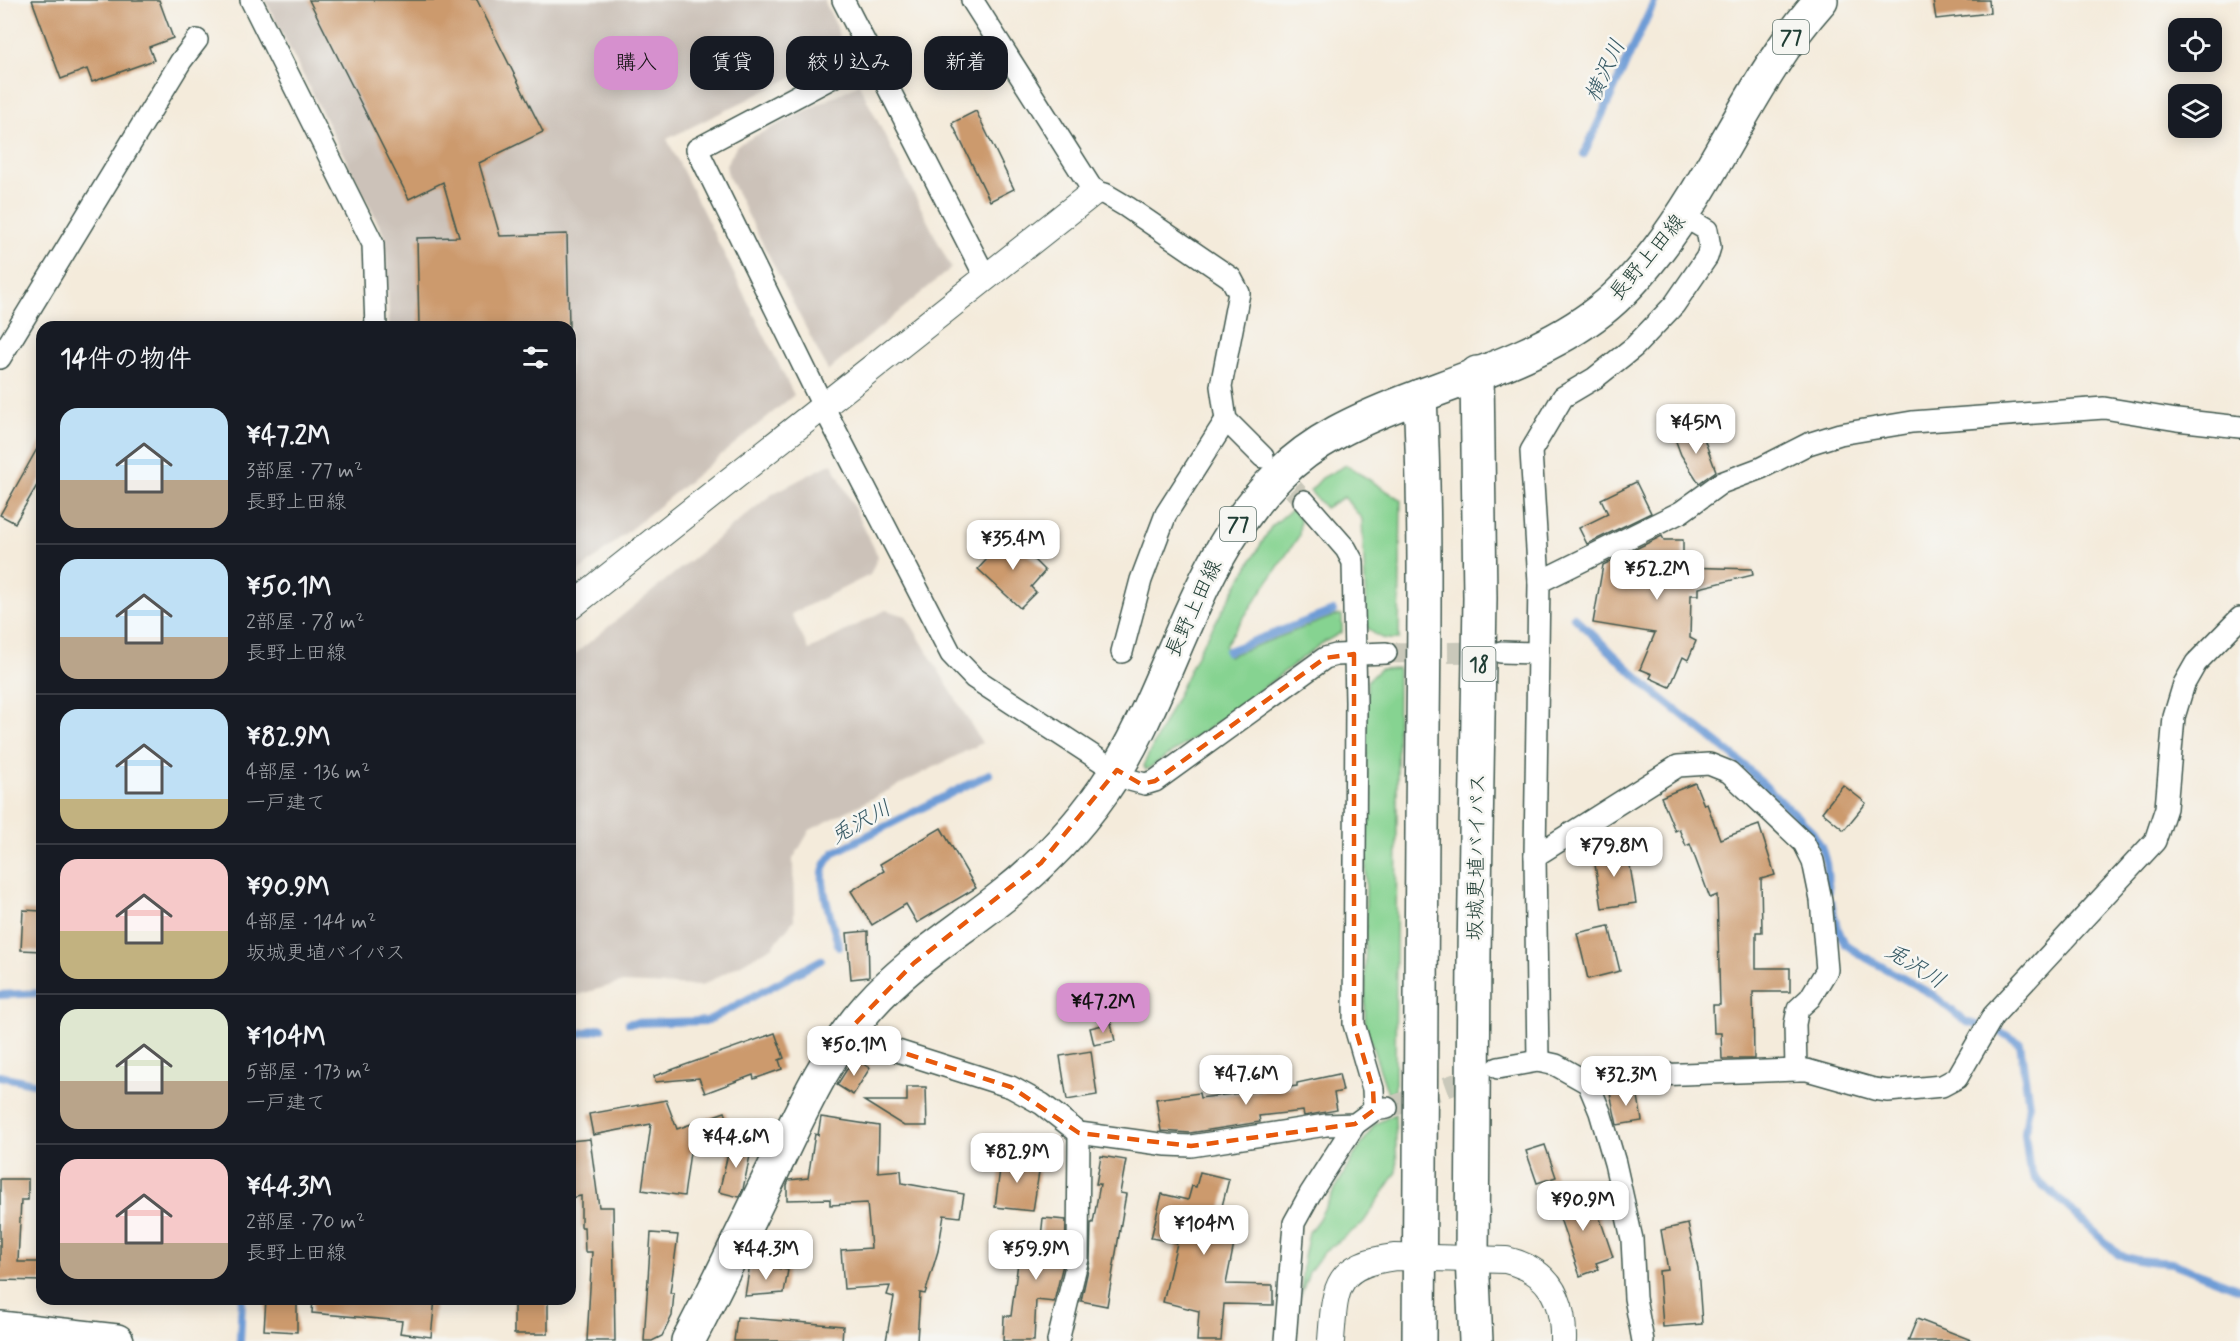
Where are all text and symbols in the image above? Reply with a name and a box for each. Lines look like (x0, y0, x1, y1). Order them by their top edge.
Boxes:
map controls (2168, 18, 2222, 138)
button: locate (2168, 18, 2222, 72)
road number: 77 (1773, 20, 1809, 54)
water label: 横沢川 (1579, 35, 1632, 107)
chip: 購入 (594, 36, 678, 90)
chip: 賃貸 (690, 36, 774, 90)
chip: 絞り込み (786, 36, 912, 90)
chip: 新着 (924, 36, 1008, 90)
button: layers (2168, 84, 2222, 138)
street label: 長野上田線 (1603, 208, 1692, 307)
icon: filters (519, 341, 552, 374)
text: 14件の物件 (60, 343, 191, 377)
pin: ¥45M (1660, 404, 1732, 455)
text: ¥45M (1670, 410, 1722, 437)
text: ¥47.2M (246, 420, 330, 454)
icon: home (108, 432, 180, 504)
text: 3部屋 · 77 m² (246, 458, 363, 485)
text: 長野上田線 (246, 489, 346, 516)
road number: 77 (1220, 507, 1256, 541)
pin: ¥35.4M (964, 520, 1062, 571)
text: ¥35.4M (981, 526, 1045, 553)
pin: ¥52.2M (1608, 550, 1706, 601)
street label: 長野上田線 (1159, 555, 1229, 662)
text: ¥52.2M (1624, 556, 1690, 583)
text: ¥50.1M (246, 571, 331, 605)
icon: home (108, 583, 180, 655)
text: 2部屋 · 78 m² (246, 609, 364, 636)
text: 長野上田線 (246, 640, 346, 667)
road number: 18 (1462, 647, 1496, 681)
text: ¥82.9M (246, 721, 330, 755)
icon: home (108, 733, 180, 805)
text: 4部屋 · 136 m² (246, 759, 370, 786)
street label: 坂城更埴バイパス (1462, 773, 1492, 941)
text: 一戸建て (246, 790, 326, 817)
water label: 兎沢川 (825, 795, 897, 851)
pin: ¥79.8M (1565, 827, 1663, 878)
text: ¥79.8M (1580, 833, 1648, 860)
text: ¥90.9M (246, 871, 330, 905)
icon: home (108, 883, 180, 955)
text: 4部屋 · 144 m² (246, 909, 376, 936)
water label: 兎沢川 (1880, 937, 1950, 996)
text: 坂城更埴バイパス (246, 940, 406, 967)
pin: ¥47.2M (1054, 983, 1152, 1034)
text: ¥47.2M (1071, 989, 1135, 1016)
text: ¥104M (246, 1021, 326, 1055)
pin: ¥50.1M (805, 1026, 903, 1077)
text: ¥50.1M (821, 1032, 887, 1059)
icon: home (108, 1033, 180, 1105)
pin: ¥47.6M (1197, 1055, 1295, 1106)
pin: ¥32.3M (1577, 1056, 1675, 1107)
text: 5部屋 · 173 m² (246, 1059, 371, 1086)
text: ¥47.6M (1213, 1061, 1279, 1088)
text: ¥32.3M (1595, 1062, 1657, 1089)
text: 一戸建て (246, 1090, 326, 1117)
pin: ¥44.6M (687, 1118, 785, 1169)
text: ¥44.6M (702, 1124, 770, 1151)
pin: ¥82.9M (968, 1133, 1066, 1184)
text: ¥82.9M (985, 1139, 1049, 1166)
text: ¥44.3M (246, 1171, 332, 1205)
pin: ¥90.9M (1534, 1181, 1632, 1232)
icon: home (108, 1183, 180, 1255)
text: ¥90.9M (1551, 1187, 1615, 1214)
pin: ¥104M (1162, 1205, 1246, 1256)
text: 2部屋 · 70 m² (246, 1209, 365, 1236)
text: ¥104M (1173, 1211, 1235, 1238)
pin: ¥44.3M (717, 1230, 815, 1281)
pin: ¥59.9M (987, 1230, 1085, 1281)
text: ¥44.3M (733, 1236, 799, 1263)
text: ¥59.9M (1003, 1236, 1069, 1263)
text: 長野上田線 (246, 1240, 346, 1267)

